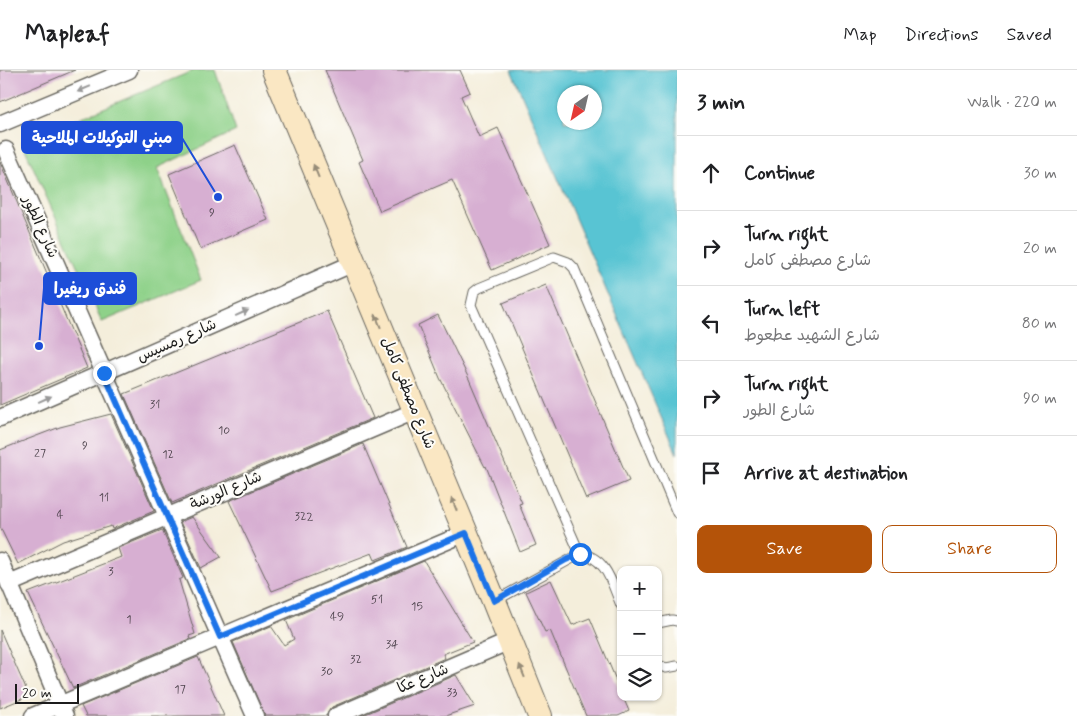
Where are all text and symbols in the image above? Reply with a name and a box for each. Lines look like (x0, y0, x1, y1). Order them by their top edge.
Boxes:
text: Mapleaf (25, 19, 110, 50)
text: Map (844, 23, 877, 47)
text: Directions (905, 23, 979, 47)
text: Saved (1007, 23, 1052, 47)
one-way arrow (77, 85, 91, 93)
north arrow (557, 85, 602, 130)
text: 3 min (697, 89, 745, 117)
text: Walk · 220 m (967, 92, 1057, 113)
callout: مبني التوكيلات الملاحية (22, 122, 182, 153)
text: مبني التوكيلات الملاحية (32, 128, 172, 152)
icon: ahead (697, 159, 725, 187)
text: Continue (744, 161, 815, 186)
text: 30 m (1024, 163, 1057, 184)
one-way arrow (312, 164, 320, 178)
street label: شارع الطور (17, 192, 63, 261)
house number: 9 (209, 205, 215, 221)
text: Turn right (744, 222, 828, 247)
icon: right (697, 234, 725, 262)
text: 20 m (1023, 238, 1057, 259)
text: شارع مصطفى كامل (744, 250, 871, 271)
callout: فندق ريفيرا (44, 273, 136, 304)
text: فندق ريفيرا (54, 279, 126, 300)
text: Turn left (744, 297, 820, 322)
one-way arrow (235, 308, 249, 316)
icon: left (697, 309, 725, 337)
text: 80 m (1022, 313, 1057, 334)
one-way arrow (374, 314, 382, 329)
street label: شارع رمسيس (134, 315, 220, 367)
text: شارع الشهيد عطعوط (744, 325, 880, 346)
street label: شارع مصطفى كامل (376, 334, 440, 452)
route end (93, 362, 116, 385)
text: Turn right (744, 372, 828, 397)
icon: right (697, 384, 725, 412)
text: 90 m (1023, 388, 1057, 409)
one-way arrow (38, 394, 52, 402)
house number: 31 (150, 397, 160, 413)
text: شارع الطور (744, 400, 815, 421)
house number: 10 (218, 423, 230, 439)
house number: 9 (82, 438, 88, 454)
house number: 27 (34, 446, 46, 462)
house number: 12 (162, 447, 174, 463)
icon: arrive (697, 459, 725, 487)
text: Arrive at destination (744, 461, 908, 486)
street label: شارع الورشة (187, 467, 265, 515)
house number: 11 (99, 490, 109, 506)
one-way arrow (449, 497, 457, 511)
house number: 4 (57, 507, 64, 523)
house number: 322 (295, 509, 313, 525)
button: Save (697, 525, 872, 573)
button: Share (882, 525, 1057, 573)
route start (569, 543, 592, 566)
house number: 3 (108, 564, 114, 580)
map controls (617, 566, 662, 701)
button: + (617, 566, 662, 611)
house number: 51 (371, 592, 383, 608)
house number: 15 (411, 599, 423, 615)
house number: 49 (330, 609, 344, 625)
button: − (617, 611, 662, 656)
house number: 1 (126, 612, 132, 628)
house number: 34 (386, 637, 398, 653)
house number: 32 (350, 652, 362, 668)
button: layers (617, 656, 662, 701)
street label: شارع عكا (394, 659, 452, 699)
house number: 30 (321, 664, 333, 680)
one-way arrow (517, 664, 525, 678)
scale bar (15, 681, 79, 704)
house number: 17 (174, 682, 186, 698)
text: 20 m (22, 684, 52, 702)
house number: 33 (447, 685, 457, 701)

